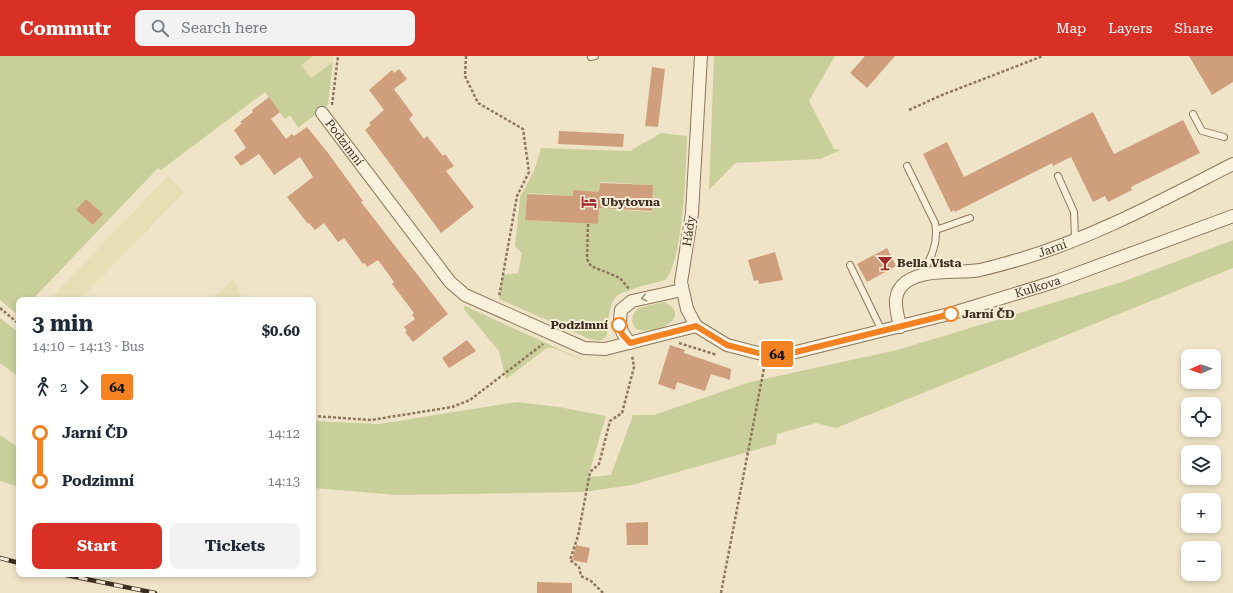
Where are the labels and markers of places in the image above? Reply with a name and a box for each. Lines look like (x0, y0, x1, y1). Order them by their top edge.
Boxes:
hotel icon: Ubytovna (580, 193, 598, 211)
place label: Ubytovna (601, 195, 660, 209)
bar icon: Bella Vista (876, 254, 894, 272)
place label: Bella Vista (897, 256, 962, 270)
marker: Jarní ČD (943, 306, 959, 322)
place label: Jarní ČD (962, 307, 1015, 321)
marker: Podzimní (611, 317, 627, 333)
place label: Podzimní (550, 318, 608, 332)

